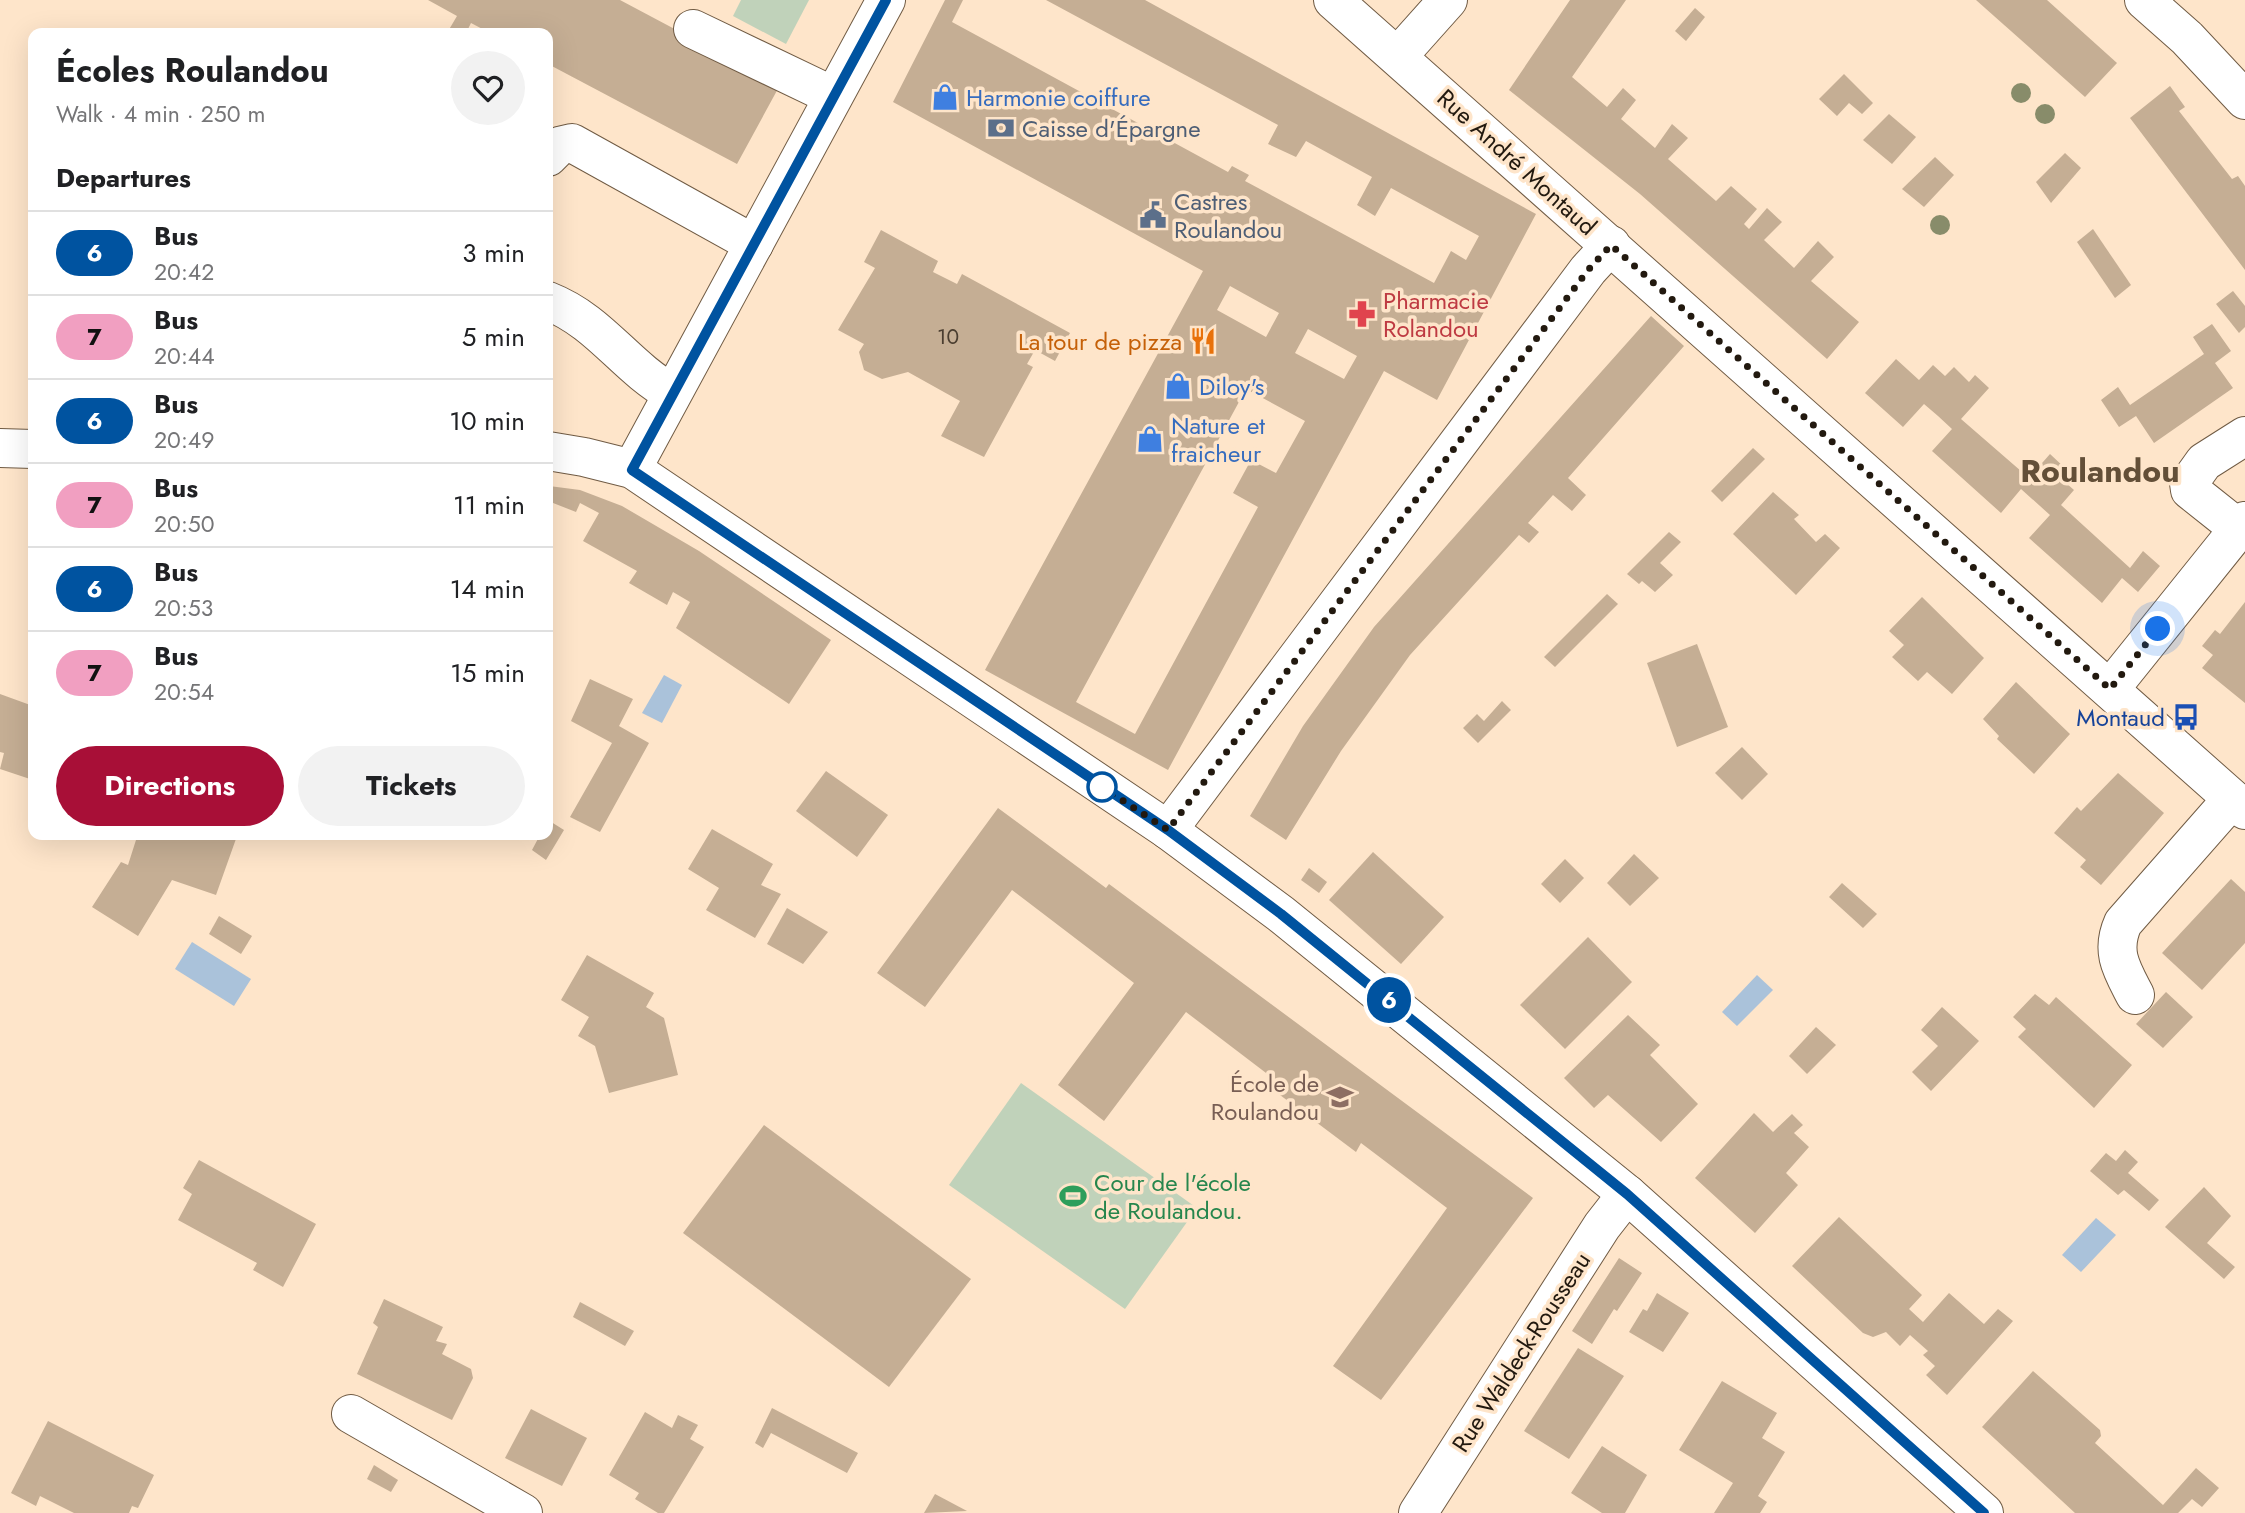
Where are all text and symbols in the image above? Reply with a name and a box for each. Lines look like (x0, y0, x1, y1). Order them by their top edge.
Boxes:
text: Écoles Roulandou (56, 47, 329, 94)
button: heart (451, 51, 525, 125)
place label: Harmonie coiffure (966, 80, 1151, 115)
street label: Rue André Montaud (1430, 81, 1604, 243)
shop icon: Harmonie coiffure (930, 82, 960, 112)
text: Walk · 4 min · 250 m (56, 97, 265, 131)
place label: Caisse d'Épargne (1022, 111, 1201, 146)
bank icon: Caisse d'Épargne (986, 113, 1016, 143)
text: Departures (56, 159, 191, 197)
place label: Castres Roulandou (1174, 184, 1282, 247)
public building icon: Castres Roulandou (1138, 200, 1168, 230)
text: Bus (154, 217, 198, 255)
text: 3 min (462, 234, 525, 272)
text: 6 (86, 235, 103, 270)
text: 20:42 (154, 255, 214, 289)
place label: Pharmacie Rolandou (1383, 283, 1489, 346)
pharmacy icon: Pharmacie Rolandou (1347, 299, 1377, 329)
text: Bus (154, 301, 198, 339)
text: 5 min (462, 318, 525, 356)
text: 7 (87, 319, 102, 354)
house number: 10 (937, 322, 959, 352)
place label: La tour de pizza (1018, 324, 1182, 359)
restaurant icon: La tour de pizza (1188, 326, 1218, 356)
text: 20:44 (154, 339, 215, 373)
place label: Diloy's (1199, 369, 1265, 404)
shop icon: Diloy's (1163, 371, 1193, 401)
text: Bus (154, 385, 198, 423)
text: 10 min (449, 402, 525, 440)
text: 6 (86, 403, 103, 438)
place label: Nature et fraicheur (1171, 408, 1265, 471)
text: 20:49 (154, 423, 214, 457)
shop icon: Nature et fraicheur (1135, 424, 1165, 454)
district label: Roulandou (2020, 448, 2180, 494)
text: Bus (154, 469, 198, 507)
text: 11 min (453, 486, 525, 524)
text: 7 (87, 487, 102, 522)
text: 20:50 (154, 507, 215, 541)
text: Bus (154, 553, 198, 591)
text: 14 min (450, 570, 525, 608)
text: 6 (86, 571, 103, 606)
text: 20:53 (154, 591, 213, 625)
your location (2140, 611, 2175, 646)
text: Bus (154, 637, 198, 675)
text: 15 min (450, 654, 525, 692)
text: 7 (87, 655, 102, 690)
text: 20:54 (154, 675, 214, 709)
place label: Montaud (2076, 700, 2165, 735)
bus stop icon: Montaud (2171, 702, 2201, 732)
button: Directions (56, 746, 284, 826)
button: Tickets (298, 746, 525, 826)
unlabelled marker (1087, 772, 1117, 802)
line badge: 6 (1366, 977, 1412, 1023)
text: 6 (1381, 982, 1397, 1017)
place label: École de Roulandou (1211, 1066, 1319, 1129)
school or university icon: École de Roulandou (1325, 1082, 1355, 1112)
place label: Cour de l'école de Roulandou. (1094, 1165, 1251, 1228)
sports icon: Cour de l'école de Roulandou. (1058, 1181, 1088, 1211)
street label: Rue Waldeck-Rousseau (1443, 1245, 1599, 1459)

